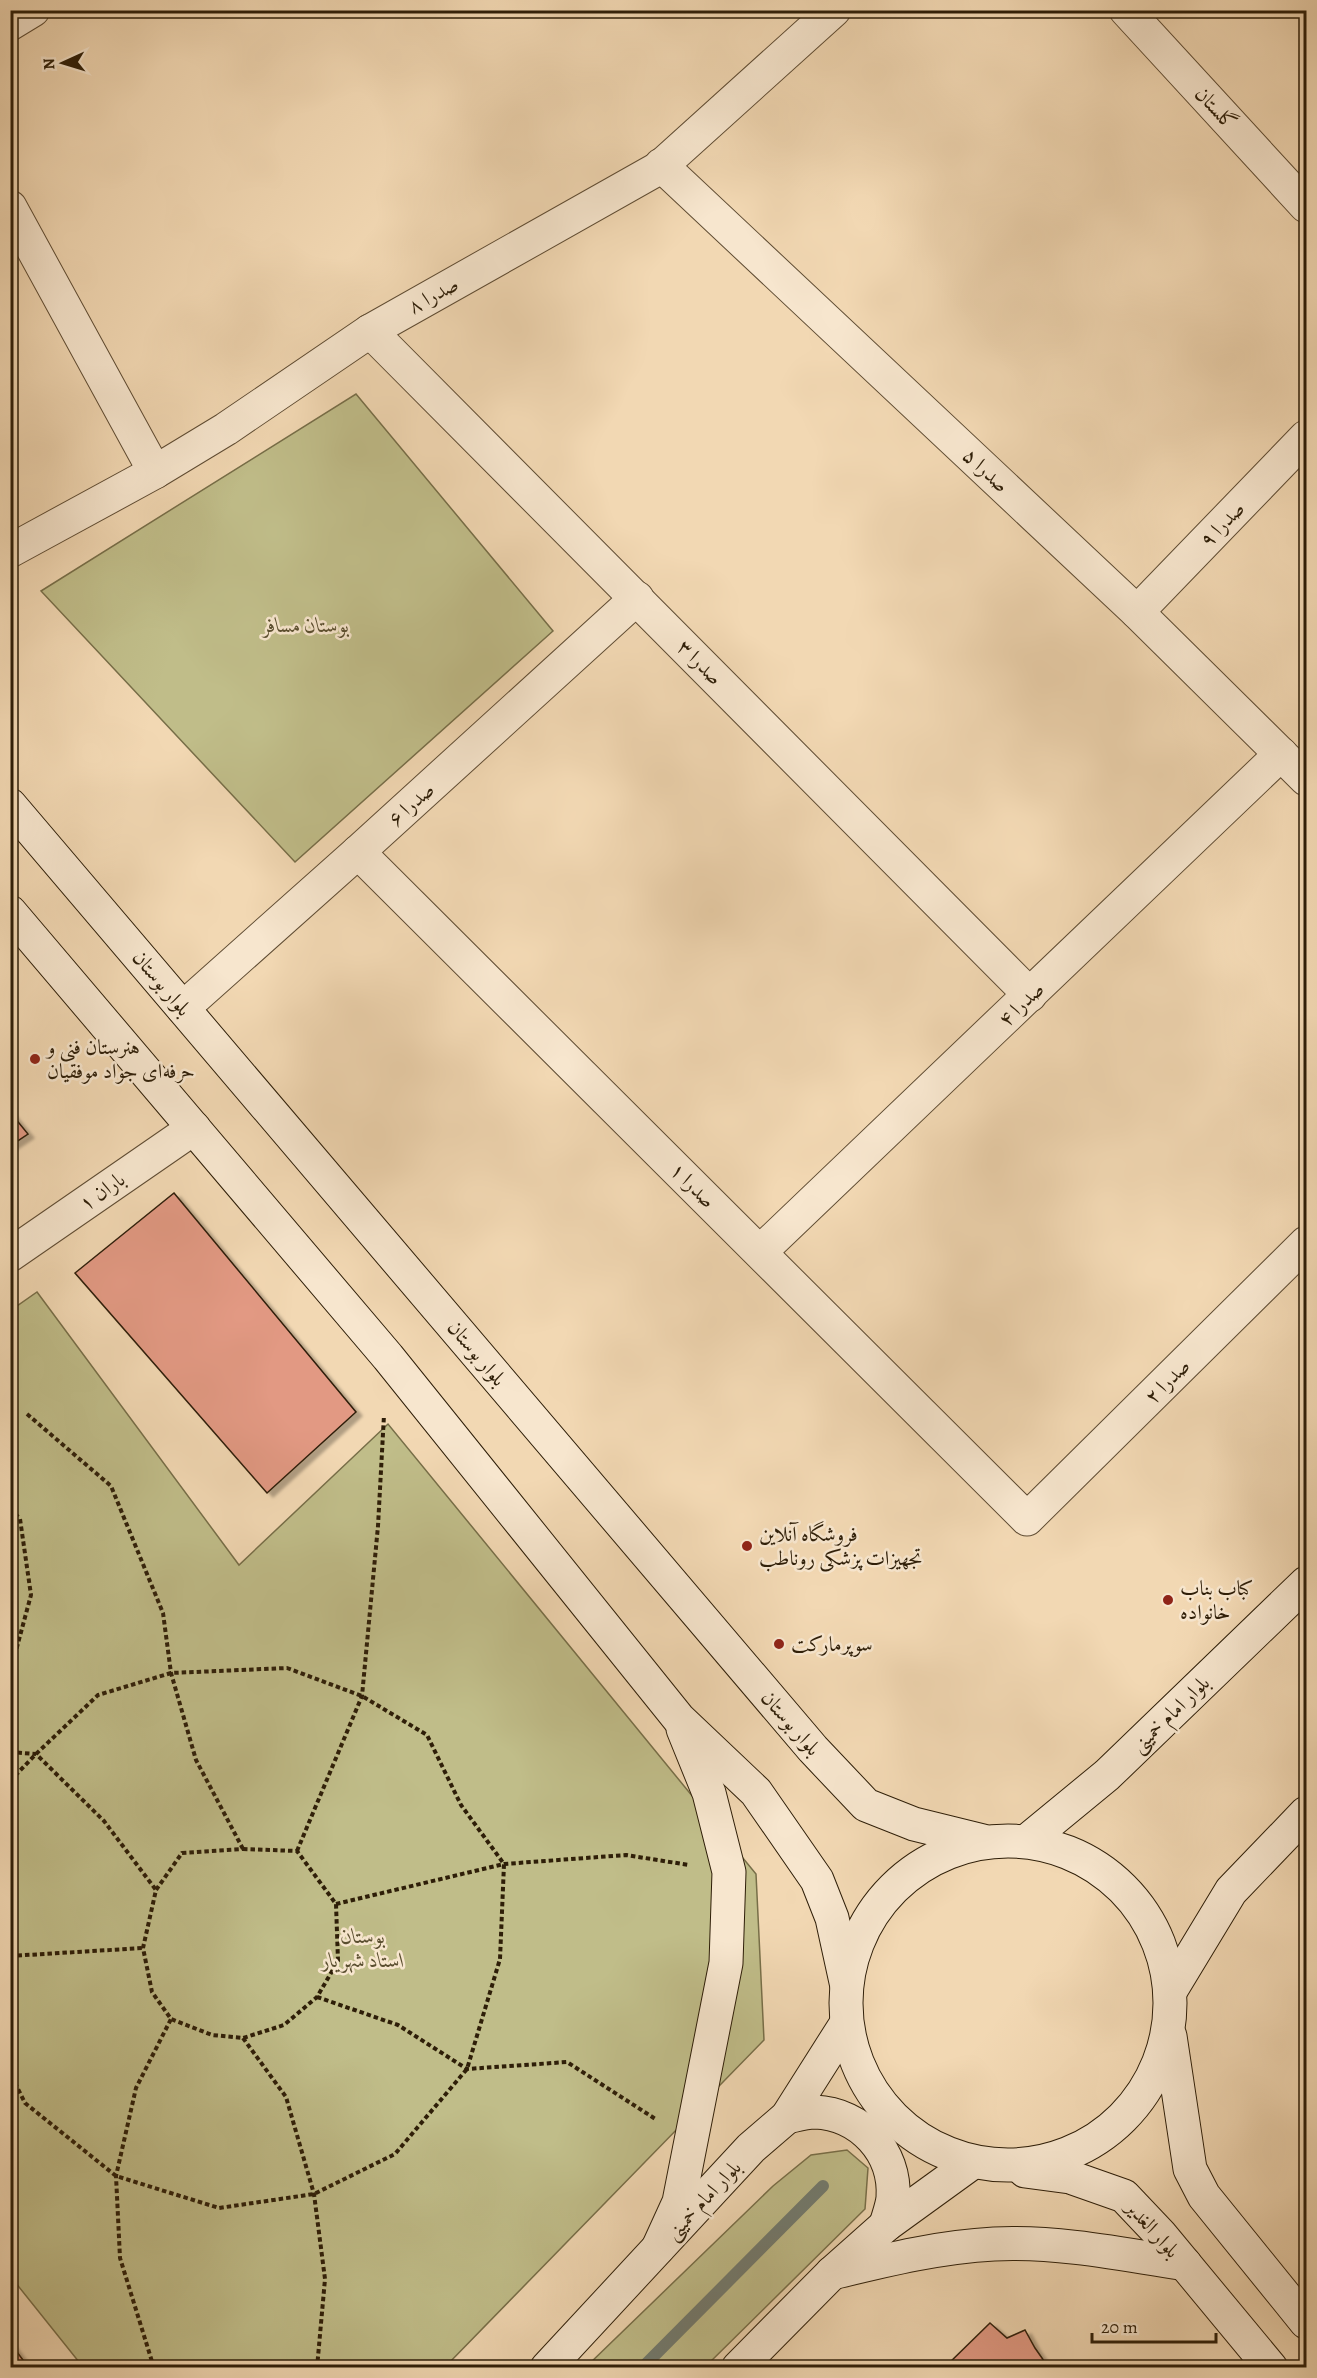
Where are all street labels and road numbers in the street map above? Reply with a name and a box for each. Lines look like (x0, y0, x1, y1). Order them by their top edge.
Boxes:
street label: گلستان (1189, 80, 1243, 136)
street label: صدرا ۸ (403, 270, 463, 320)
street label: صدرا ۵ (957, 441, 1015, 499)
street label: صدرا ۹ (1193, 495, 1251, 553)
street label: صدرا ۳ (671, 633, 729, 691)
street label: صدرا ۶ (382, 776, 440, 832)
street label: بلوار بوستان (126, 944, 198, 1022)
street label: صدرا ۴ (992, 975, 1050, 1033)
street label: صدرا ۱ (664, 1156, 722, 1214)
street label: باران ۱ (73, 1165, 131, 1217)
street label: بلوار بوستان (441, 1314, 513, 1392)
street label: صدرا ۲ (1138, 1352, 1196, 1410)
street label: بلوار امام خمینی (1124, 1669, 1218, 1762)
street label: بلوار بوستان (755, 1684, 827, 1762)
street label: بلوار امام خمینی (659, 2154, 750, 2249)
street label: بلوار الغدیر (1118, 2193, 1186, 2264)

